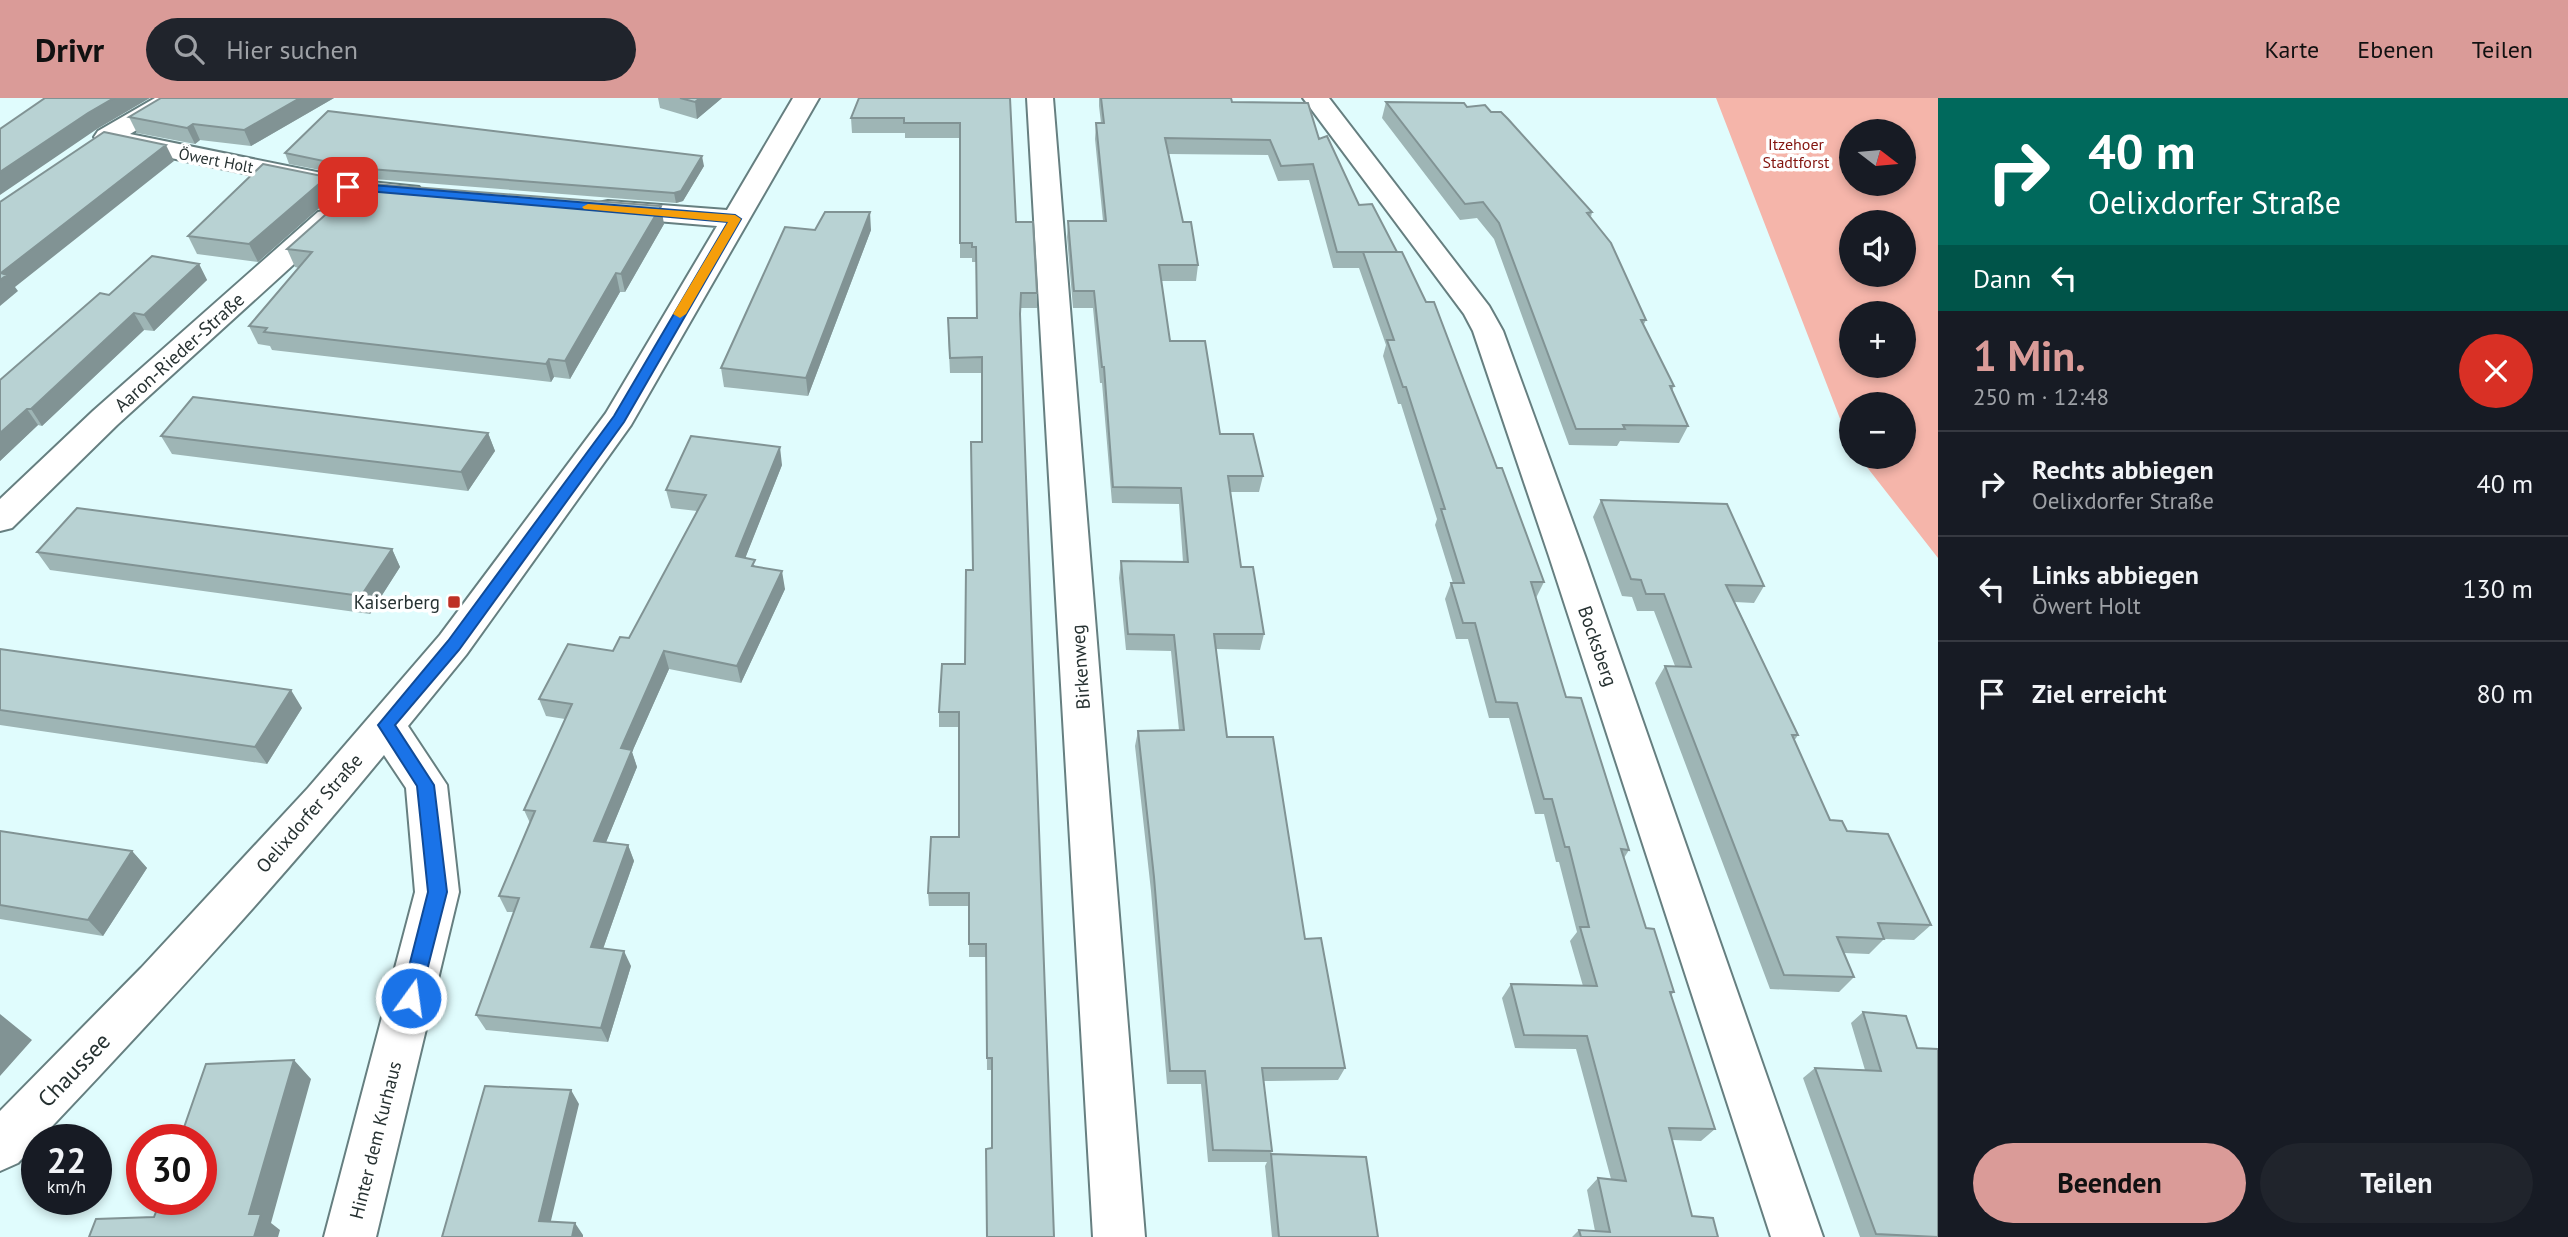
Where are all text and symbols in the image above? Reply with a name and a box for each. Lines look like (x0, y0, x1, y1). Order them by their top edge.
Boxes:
search box (146, 18, 636, 81)
text: Drivr (35, 28, 104, 71)
icon: search (170, 30, 208, 68)
text: Hier suchen (226, 33, 358, 66)
text: Karte (2265, 34, 2319, 65)
text: Ebenen (2357, 34, 2434, 65)
text: Teilen (2472, 34, 2533, 65)
north arrow (1839, 119, 1916, 196)
map controls (1839, 119, 1916, 469)
text: 40 m (2088, 119, 2195, 183)
icon: right (1973, 126, 2064, 217)
park label: Itzehoer Stadtforst (1763, 134, 1830, 172)
street label: Öwert Holt (177, 143, 256, 177)
pin (318, 157, 378, 217)
icon: arrive (329, 168, 367, 206)
text: Oelixdorfer Straße (2088, 181, 2341, 223)
button: sound (1839, 210, 1916, 287)
icon: left (2045, 259, 2083, 297)
text: Dann (1973, 262, 2031, 295)
street label: Aaron-Rieder-Straße (109, 287, 249, 417)
button: + (1839, 301, 1916, 378)
text: 1 Min. (1973, 328, 2086, 383)
button: close (2459, 334, 2533, 408)
text: 250 m · 12:48 (1973, 382, 2109, 411)
button: − (1839, 392, 1916, 469)
text: Rechts abbiegen (2032, 453, 2214, 486)
icon: right (1973, 465, 2011, 503)
text: 40 m (2477, 467, 2533, 500)
text: Oelixdorfer Straße (2032, 486, 2214, 515)
text: Links abbiegen (2032, 558, 2199, 591)
icon: left (1973, 570, 2011, 608)
text: 130 m (2462, 572, 2533, 605)
place label: Kaiserberg (354, 590, 440, 614)
text: Öwert Holt (2032, 591, 2141, 620)
marker: Kaiserberg (446, 594, 462, 610)
street label: Bocksberg (1573, 603, 1623, 689)
street label: Birkenweg (1065, 624, 1095, 710)
icon: arrive (1973, 675, 2011, 713)
text: Ziel erreicht (2032, 677, 2167, 710)
text: 80 m (2477, 677, 2533, 710)
street label: Oelixdorfer Straße (251, 748, 367, 878)
position arrow (374, 961, 448, 1035)
street label: Chaussee (31, 1026, 116, 1113)
street label: Hinter dem Kurhaus (344, 1059, 406, 1221)
speed limit sign: 30 (126, 1124, 217, 1215)
text: 22 (47, 1137, 86, 1183)
button: Beenden (1973, 1143, 2246, 1223)
button: Teilen (2260, 1143, 2533, 1223)
text: km/h (47, 1175, 86, 1198)

